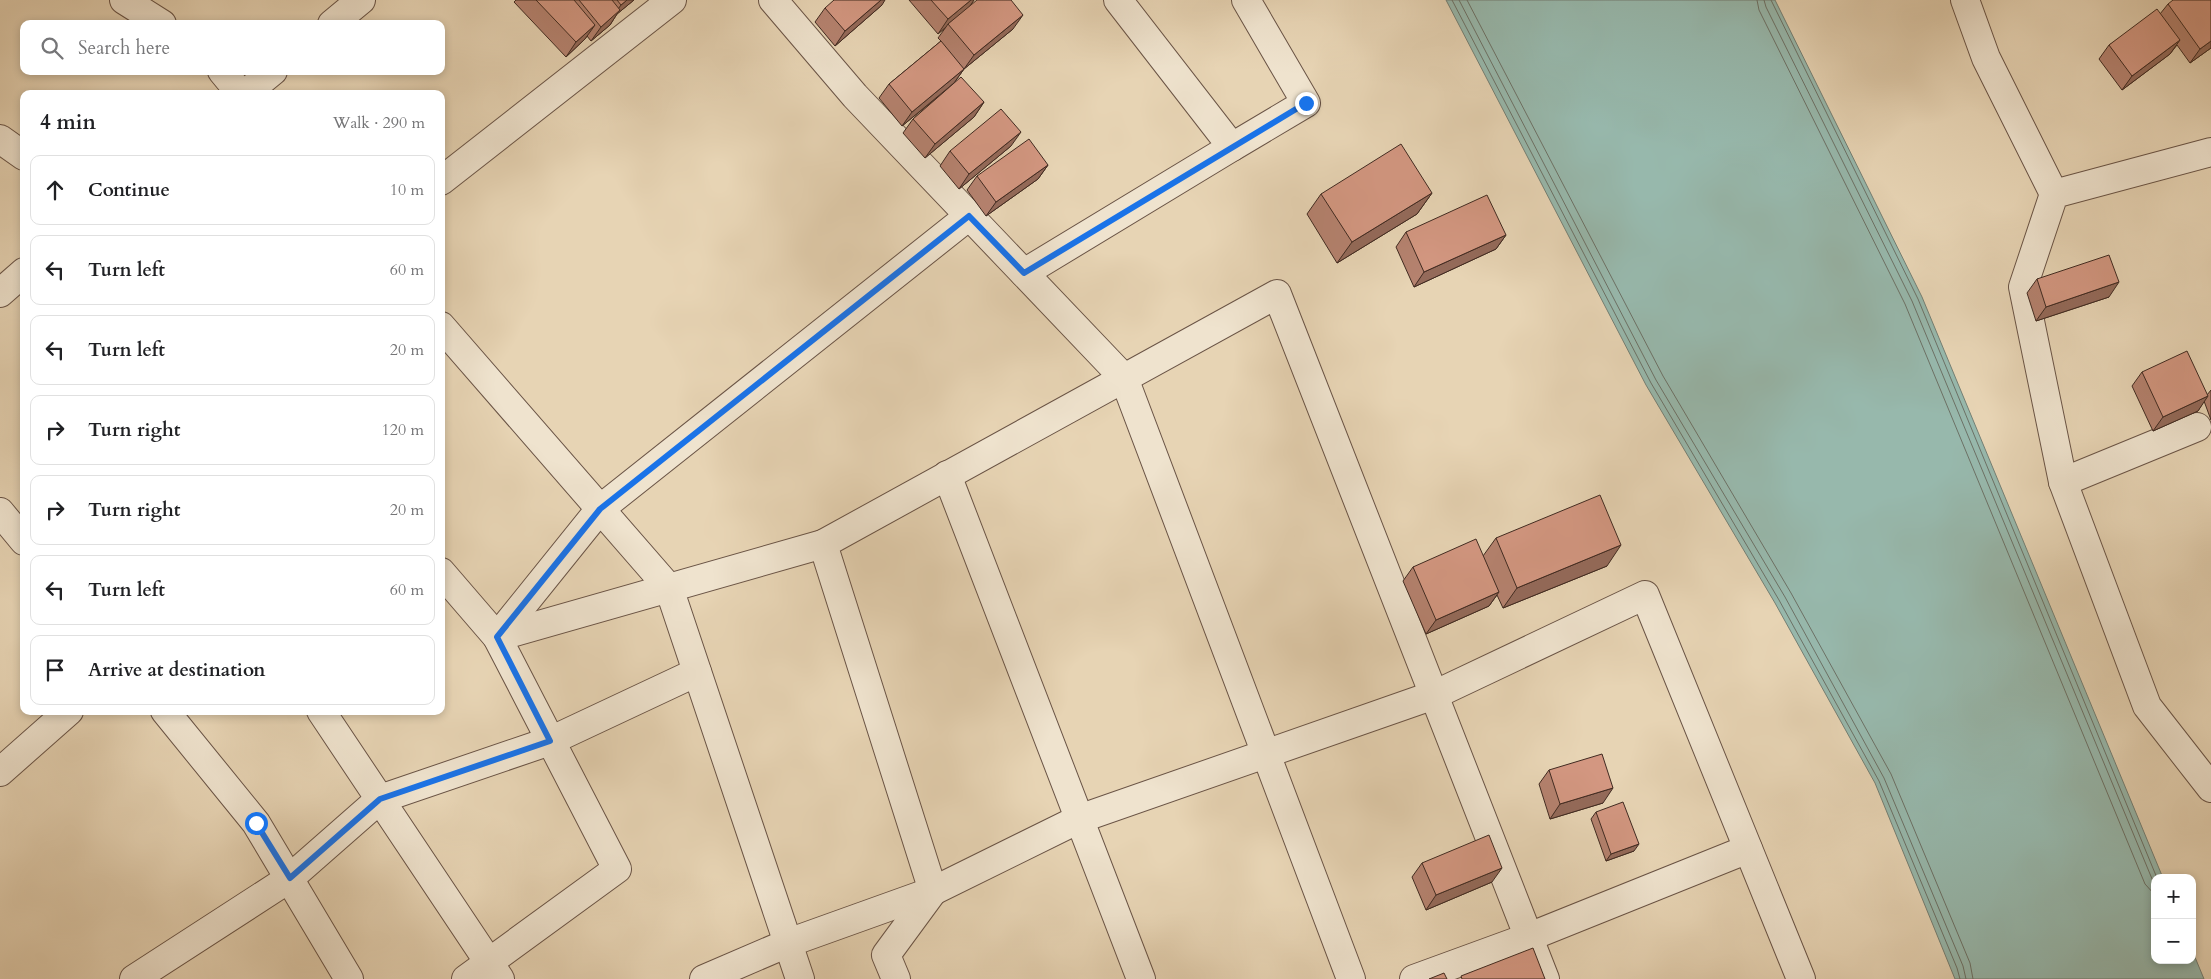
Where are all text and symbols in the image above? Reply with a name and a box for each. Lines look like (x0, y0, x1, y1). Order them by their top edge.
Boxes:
search box (20, 20, 445, 75)
icon: search (38, 34, 66, 62)
text: Search here (78, 35, 170, 61)
route end (1295, 92, 1318, 115)
text: 4 min (40, 108, 96, 137)
text: Walk · 290 m (333, 112, 425, 134)
icon: ahead (41, 176, 69, 204)
text: Continue (88, 177, 170, 203)
text: 10 m (390, 179, 424, 201)
icon: left (41, 256, 69, 284)
text: Turn left (88, 257, 165, 283)
text: 60 m (390, 259, 424, 281)
icon: left (41, 336, 69, 364)
text: Turn left (88, 337, 165, 363)
text: 20 m (390, 339, 424, 361)
icon: right (41, 416, 69, 444)
text: Turn right (88, 417, 180, 443)
text: 120 m (382, 419, 424, 441)
icon: right (41, 496, 69, 524)
text: Turn right (88, 497, 180, 523)
text: 20 m (390, 499, 424, 521)
icon: left (41, 576, 69, 604)
text: Turn left (88, 577, 165, 603)
text: 60 m (390, 579, 424, 601)
icon: arrive (41, 656, 69, 684)
text: Arrive at destination (88, 657, 265, 683)
route start (245, 812, 268, 835)
map controls (2151, 874, 2196, 964)
button: + (2151, 874, 2196, 919)
button: − (2151, 919, 2196, 964)

